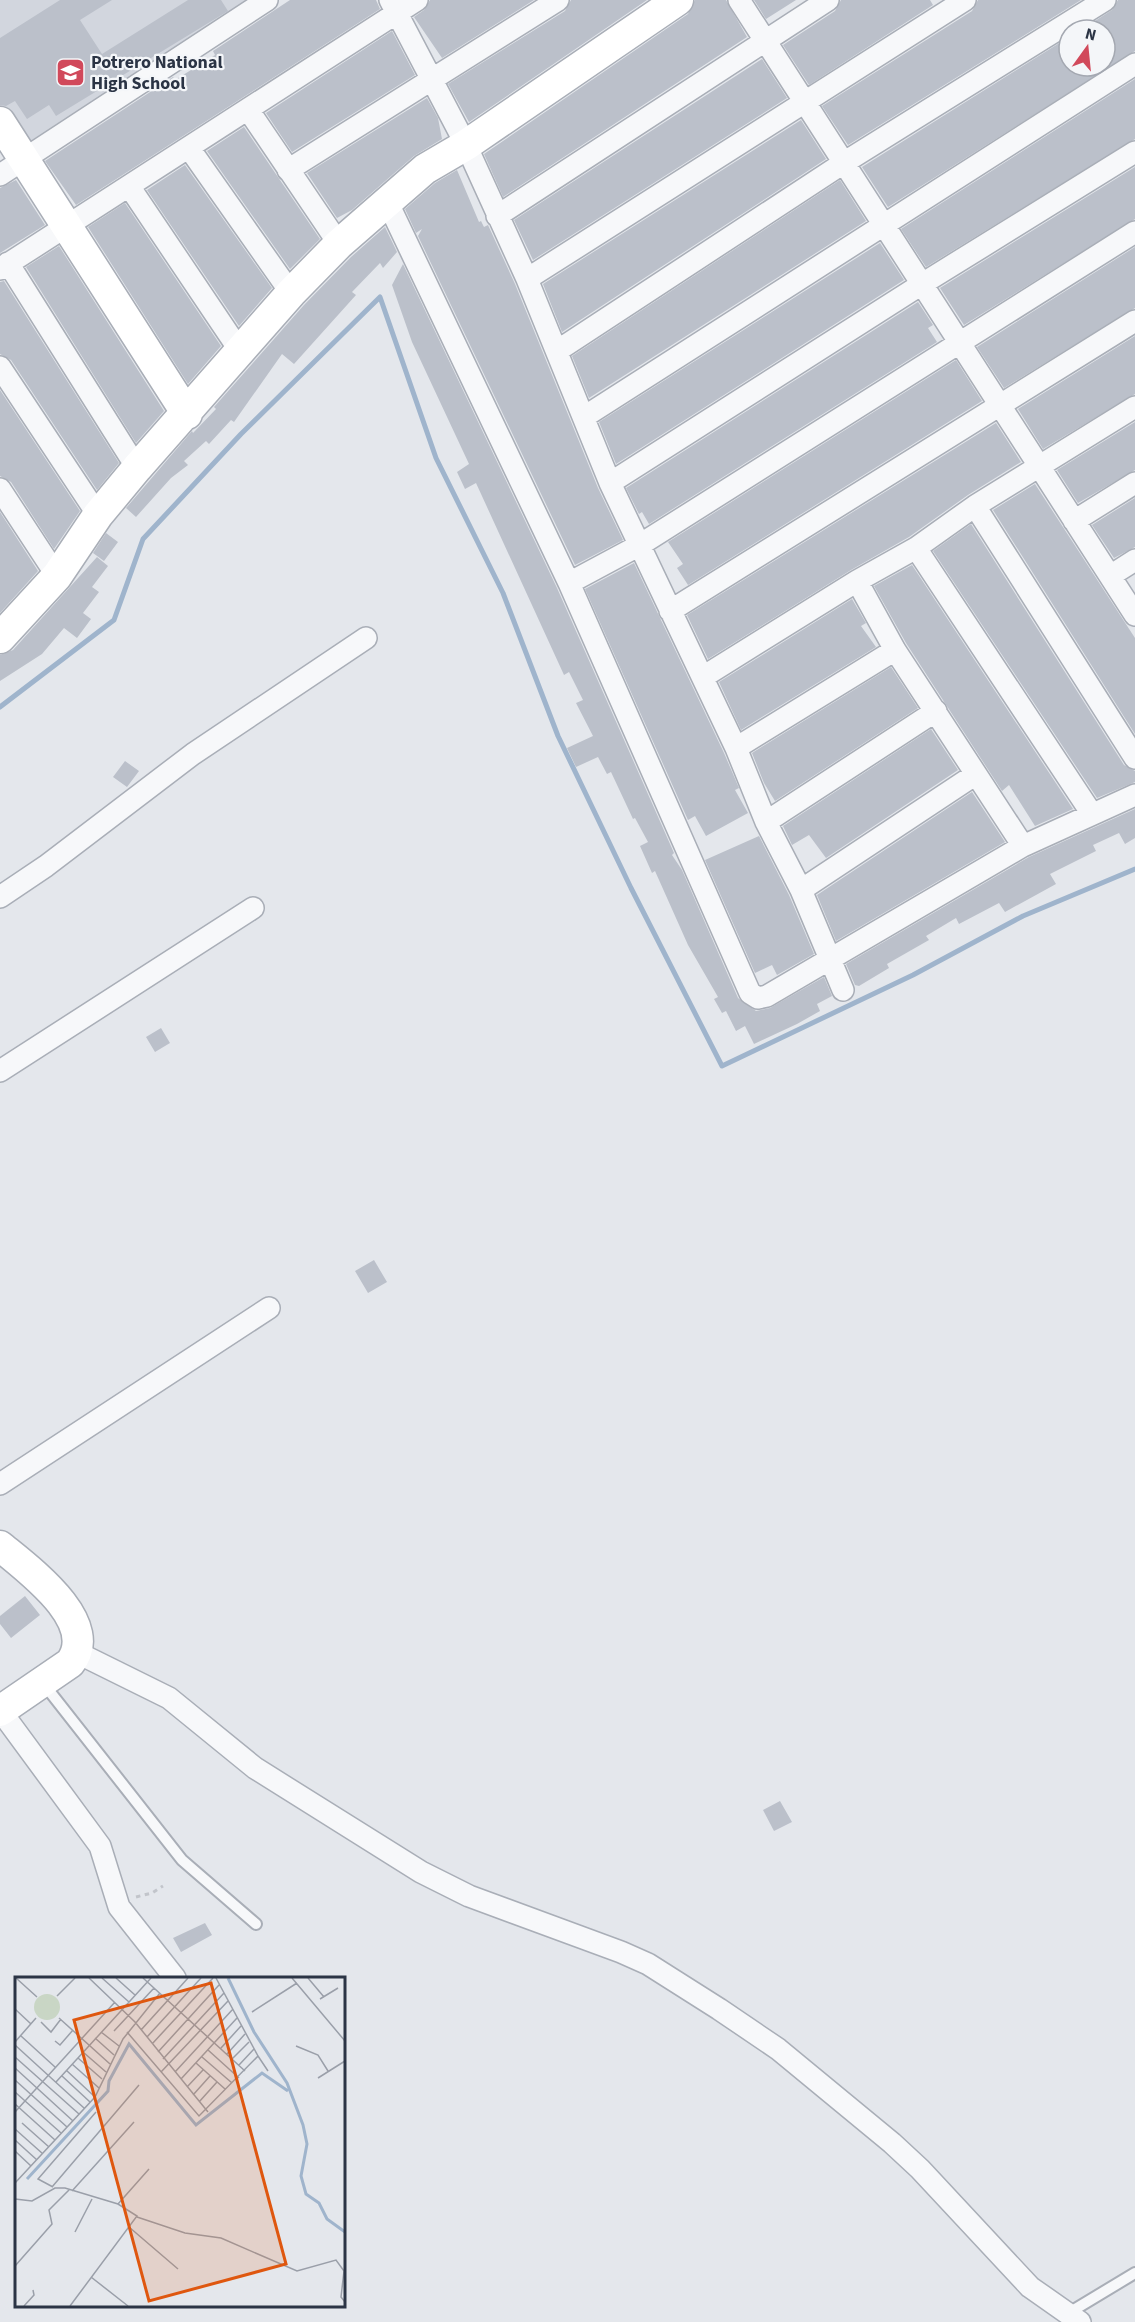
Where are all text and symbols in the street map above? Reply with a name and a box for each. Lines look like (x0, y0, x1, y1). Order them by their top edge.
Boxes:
north arrow (1057, 18, 1117, 78)
text: N (1083, 22, 1099, 46)
place label: Potrero National High School (91, 50, 223, 96)
school or university icon: Potrero National High School (54, 56, 86, 88)
inset map (15, 1977, 345, 2307)

